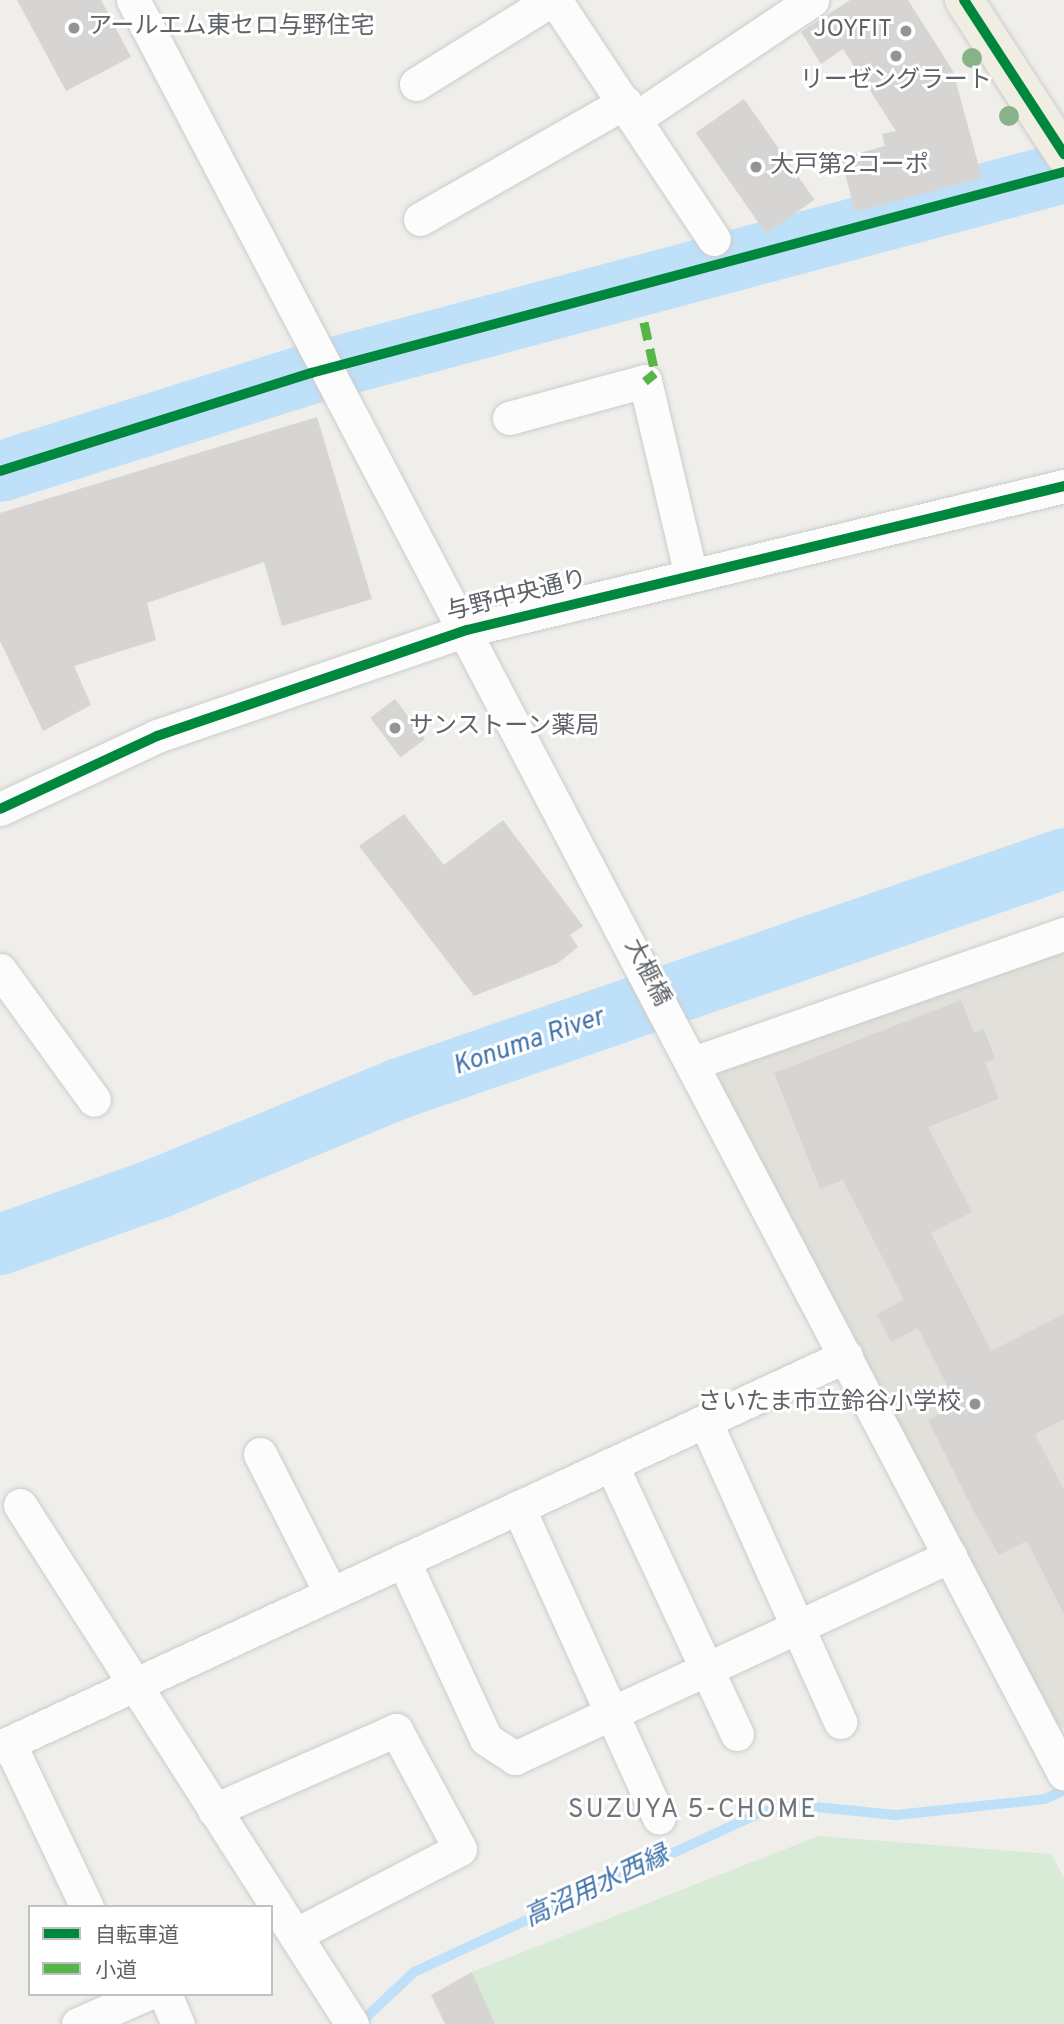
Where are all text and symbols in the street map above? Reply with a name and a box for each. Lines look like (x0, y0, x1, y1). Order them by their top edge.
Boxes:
place label: アールエム東セロ与野住宅 (88, 14, 375, 42)
place label: JOYFIT (813, 17, 892, 45)
marker: アールエム東セロ与野住宅 (66, 20, 82, 36)
marker: JOYFIT (898, 23, 914, 39)
marker: リーゼングラート (888, 48, 904, 64)
place label: リーゼングラート (800, 68, 992, 96)
place label: 大戸第2コーポ (770, 153, 929, 181)
marker: 大戸第2コーポ (748, 159, 764, 175)
street label: 与野中央通り (444, 566, 590, 628)
place label: サンストーン薬局 (409, 714, 601, 742)
marker: サンストーン薬局 (387, 720, 403, 736)
street label: 大榧橋 (617, 934, 675, 1012)
water label: Konuma River (450, 1003, 608, 1083)
place label: さいたま市立鈴谷小学校 (697, 1390, 961, 1418)
marker: さいたま市立鈴谷小学校 (967, 1396, 983, 1412)
district label: SUZUYA 5-CHOME (569, 1795, 817, 1827)
water label: 高沼用水西縁 (520, 1841, 674, 1935)
legend (28, 1905, 273, 1996)
text: 自転車道 (95, 1923, 179, 1950)
text: 小道 (95, 1958, 137, 1985)

